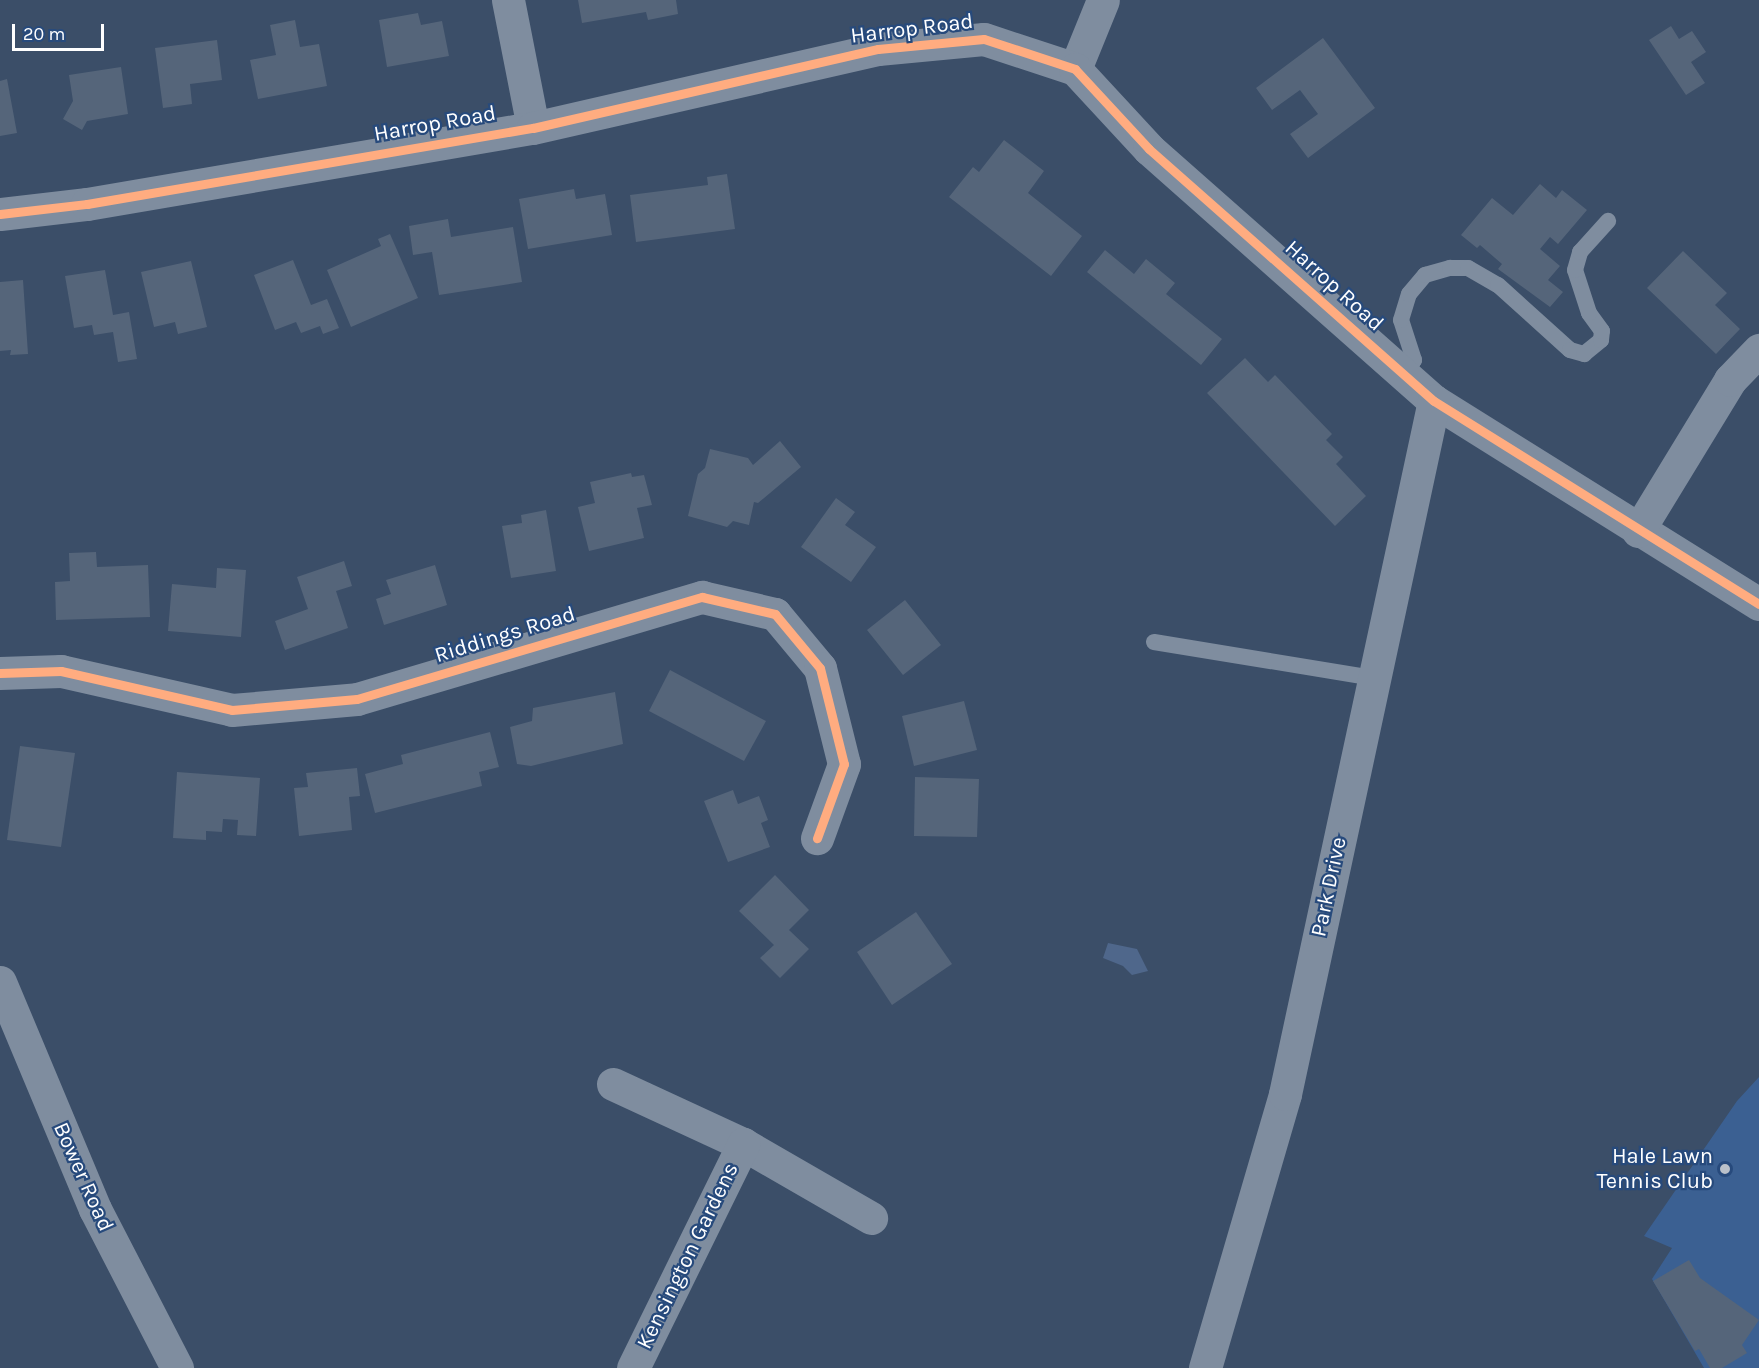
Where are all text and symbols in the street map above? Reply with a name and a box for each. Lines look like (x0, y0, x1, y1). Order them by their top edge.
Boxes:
street label: Harrop Road (849, 8, 975, 50)
scale bar (15, 12, 106, 50)
text: 20 m (23, 23, 65, 45)
street label: Harrop Road (372, 100, 498, 148)
street label: Harrop Road (1279, 235, 1389, 337)
street label: Riddings Road (431, 601, 579, 669)
street label: Park Drive (1306, 835, 1352, 939)
street label: Bower Road (47, 1118, 119, 1236)
place label: Hale Lawn Tennis Club (1596, 1143, 1713, 1194)
street label: Kensington Gardens (631, 1159, 745, 1353)
marker: Hale Lawn Tennis Club (1718, 1162, 1732, 1176)

